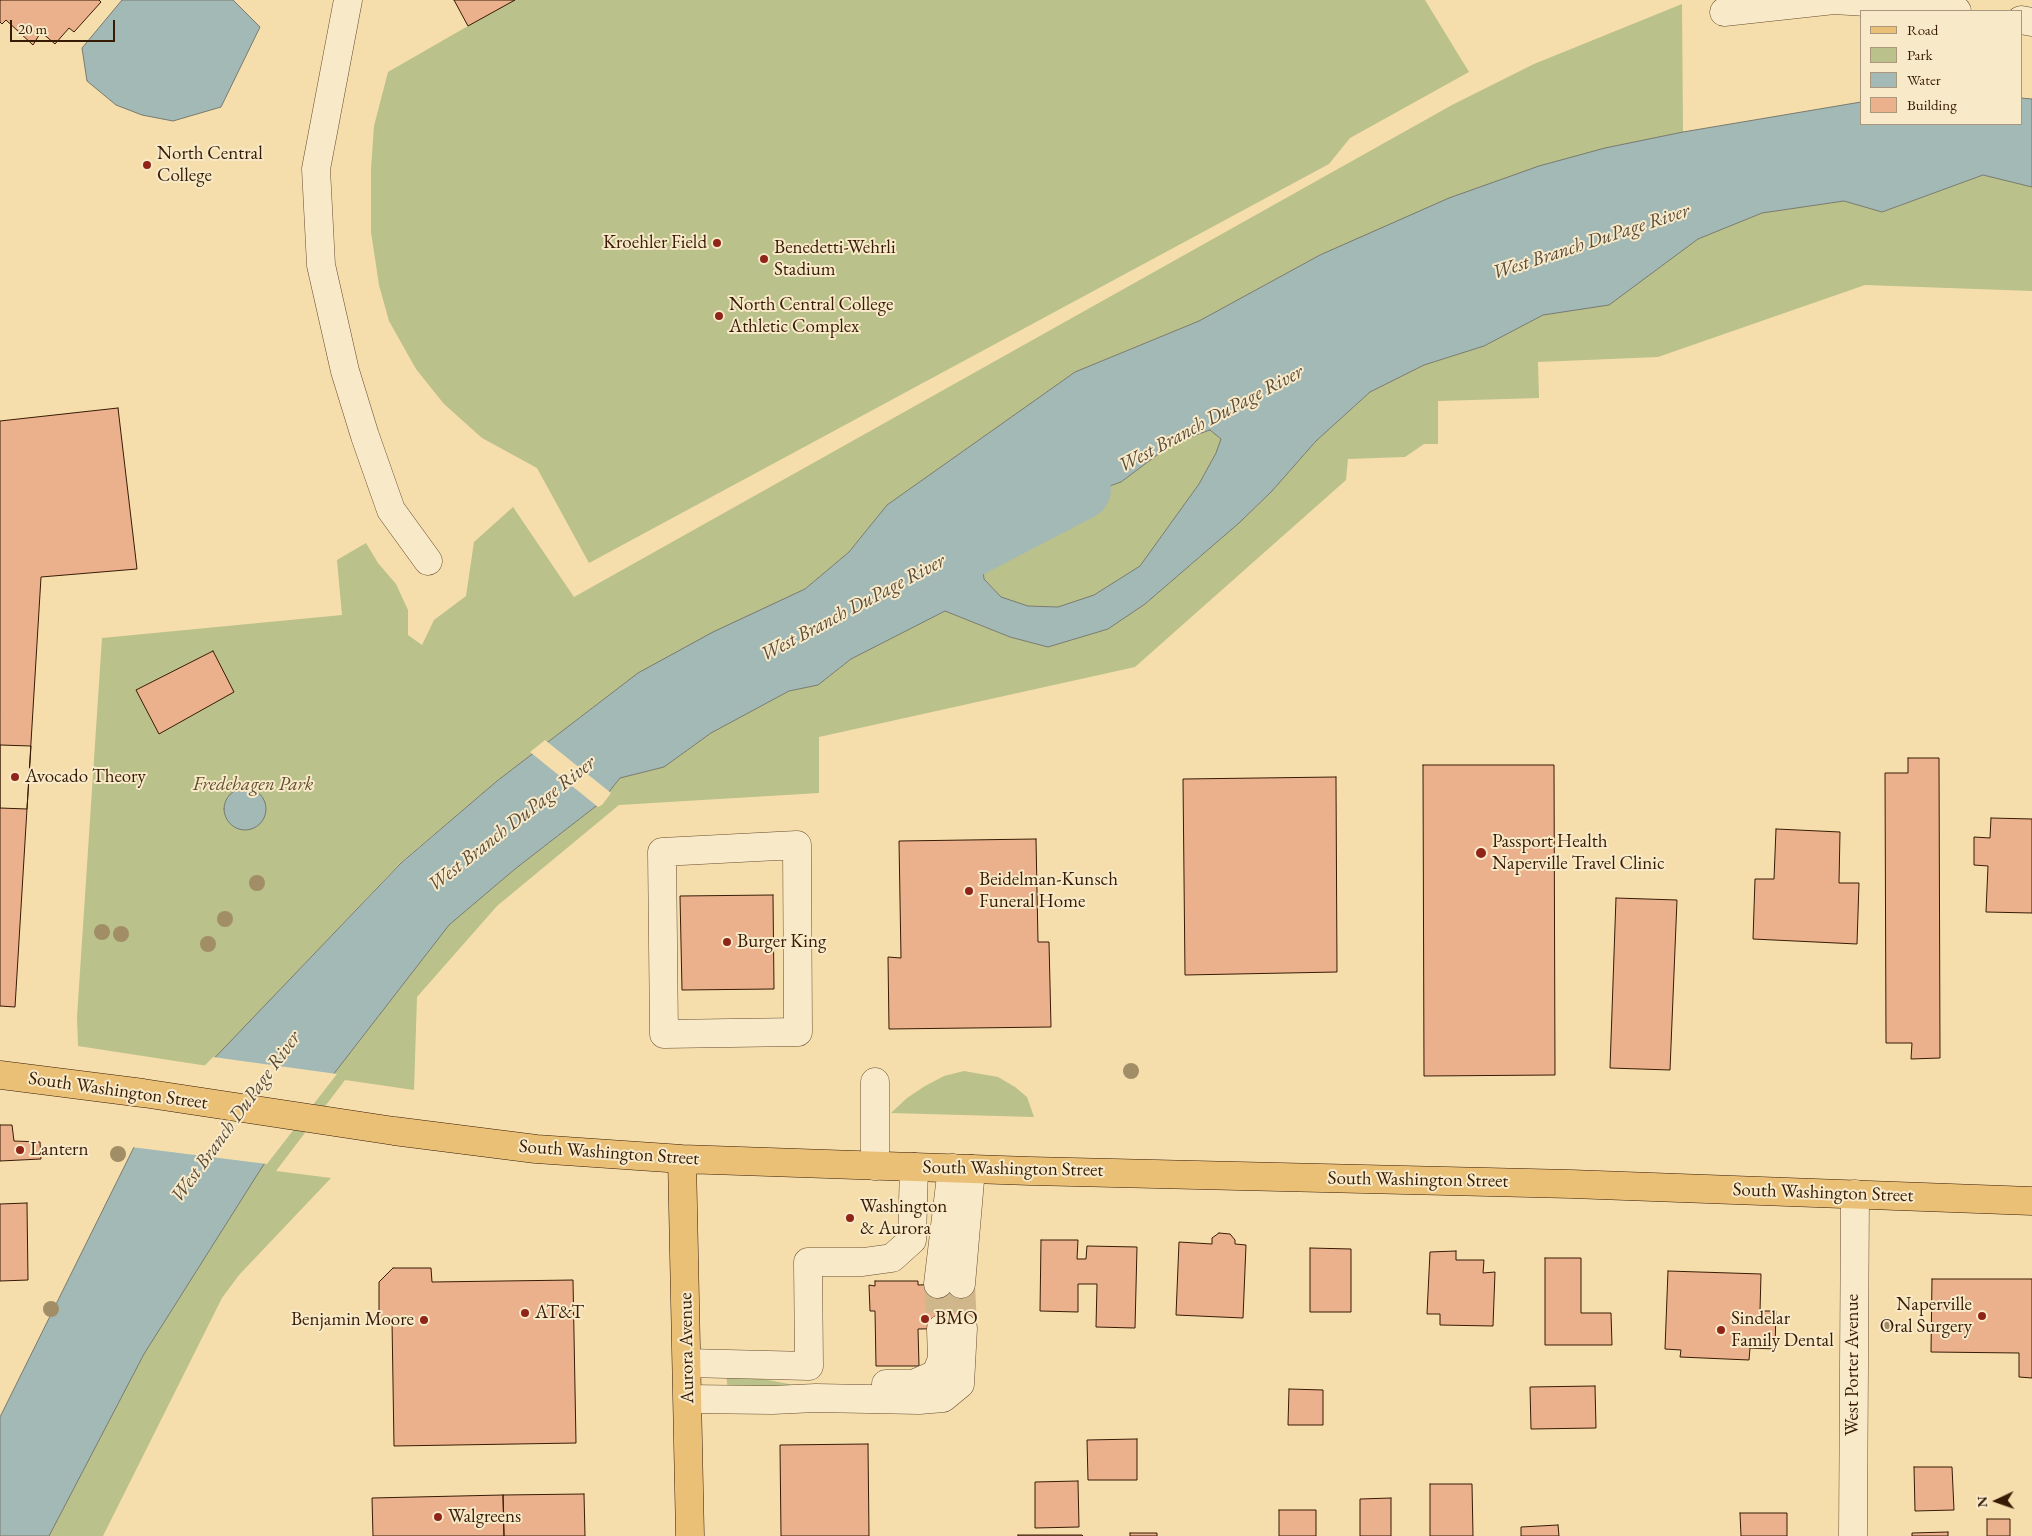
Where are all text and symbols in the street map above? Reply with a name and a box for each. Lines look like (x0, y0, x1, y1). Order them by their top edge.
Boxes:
scale bar (12, 10, 118, 42)
legend (1860, 10, 2022, 125)
text: 20 m (18, 19, 47, 38)
text: Road (1907, 20, 1938, 39)
text: Park (1907, 45, 1933, 64)
text: Water (1907, 70, 1941, 89)
text: Building (1907, 95, 1957, 114)
place label: North Central College (157, 143, 263, 187)
marker: North Central College (141, 159, 153, 171)
water label: West Branch DuPage River (1489, 199, 1693, 285)
place label: Kroehler Field (603, 232, 707, 254)
marker: Kroehler Field (711, 237, 723, 249)
place label: Benedetti-Wehrli Stadium (774, 237, 896, 281)
marker: Benedetti-Wehrli Stadium (758, 253, 770, 265)
place label: North Central College Athletic Complex (729, 294, 893, 338)
marker: North Central College Athletic Complex (713, 310, 725, 322)
water label: West Branch DuPage River (1114, 360, 1308, 478)
water label: West Branch DuPage River (756, 549, 950, 667)
water label: West Branch DuPage River (423, 751, 601, 897)
place label: Avocado Theory (25, 766, 146, 788)
marker: Avocado Theory (9, 771, 21, 783)
park label: Fredehagen Park (193, 774, 313, 796)
place label: Passport Health Naperville Travel Clinic (1492, 831, 1665, 875)
marker: Passport Health Naperville Travel Clinic (1474, 846, 1488, 860)
place label: Beidelman-Kunsch Funeral Home (979, 869, 1118, 913)
marker: Beidelman-Kunsch Funeral Home (963, 885, 975, 897)
place label: Burger King (737, 931, 826, 953)
marker: Burger King (721, 936, 733, 948)
water label: West Branch DuPage River (166, 1027, 306, 1207)
street label: South Washington Street (27, 1067, 209, 1115)
street label: South Washington Street (518, 1135, 700, 1171)
place label: Lantern (30, 1139, 88, 1161)
marker: Lantern (14, 1144, 26, 1156)
street label: South Washington Street (922, 1156, 1104, 1182)
street label: South Washington Street (1327, 1167, 1509, 1193)
street label: South Washington Street (1732, 1178, 1914, 1208)
place label: Washington & Aurora (860, 1196, 947, 1240)
marker: Washington & Aurora (844, 1212, 856, 1224)
street label: Aurora Avenue (675, 1292, 699, 1404)
street label: West Porter Avenue (1842, 1294, 1864, 1436)
place label: Naperville Oral Surgery (1880, 1294, 1972, 1338)
place label: AT&T (535, 1302, 584, 1324)
marker: AT&T (519, 1307, 531, 1319)
place label: BMO (935, 1308, 978, 1330)
place label: Sindelar Family Dental (1731, 1308, 1834, 1352)
place label: Benjamin Moore (291, 1309, 414, 1331)
marker: Naperville Oral Surgery (1976, 1310, 1988, 1322)
marker: BMO (919, 1313, 931, 1325)
marker: Benjamin Moore (418, 1314, 430, 1326)
marker: Sindelar Family Dental (1715, 1324, 1727, 1336)
north arrow (1972, 1476, 2022, 1526)
text: N (1973, 1496, 1991, 1508)
place label: Walgreens (448, 1506, 521, 1528)
marker: Walgreens (432, 1511, 444, 1523)

